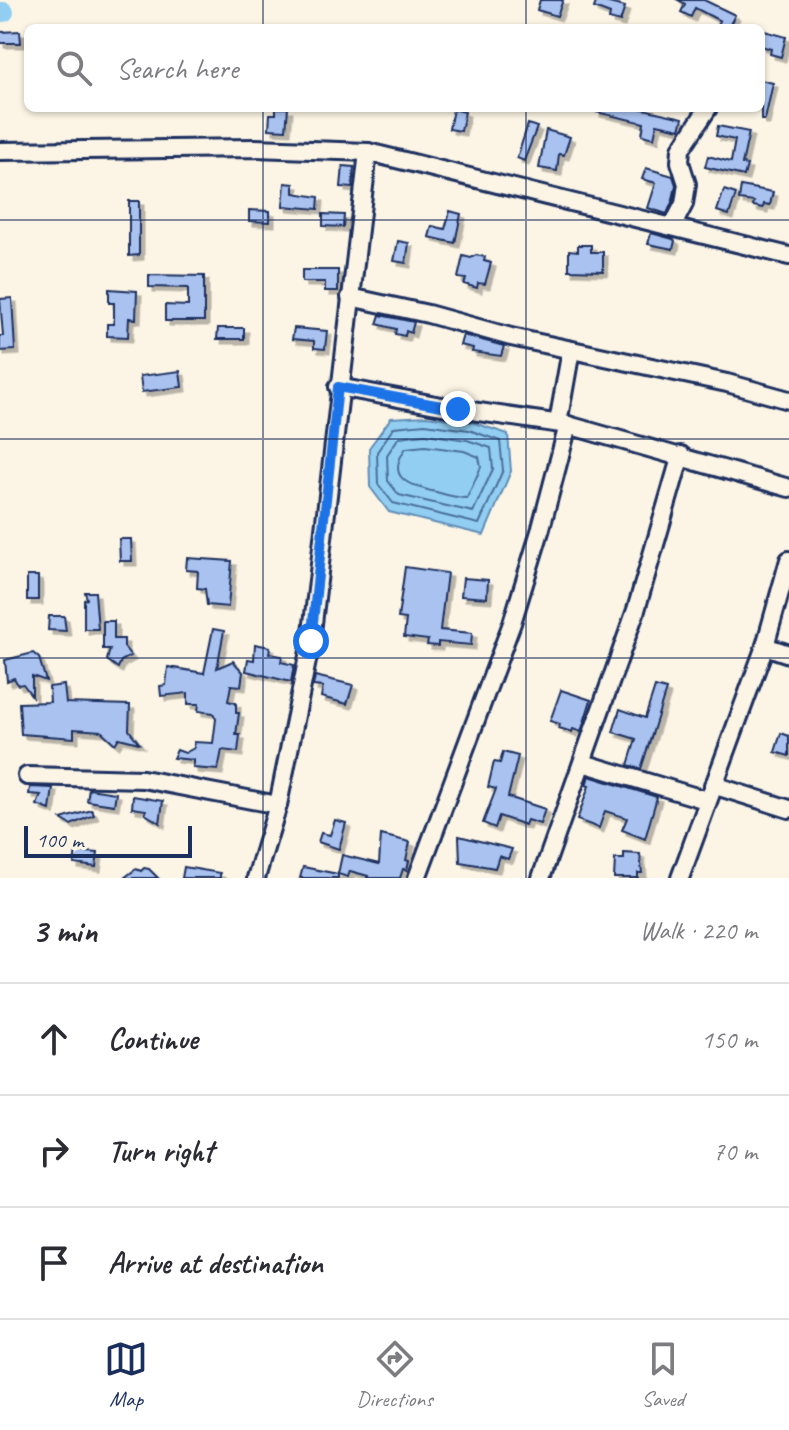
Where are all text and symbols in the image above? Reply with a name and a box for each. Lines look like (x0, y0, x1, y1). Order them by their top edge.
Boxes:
search box (24, 24, 765, 112)
icon: search (52, 46, 96, 90)
text: Search here (116, 49, 238, 87)
route end (440, 391, 476, 427)
route start (293, 623, 329, 659)
scale bar (24, 822, 192, 858)
text: 100 m (36, 826, 83, 854)
text: 3 min (32, 909, 97, 952)
text: Walk · 220 m (640, 914, 757, 947)
icon: ahead (32, 1017, 76, 1061)
text: Continue (108, 1020, 198, 1058)
text: 150 m (701, 1023, 757, 1056)
icon: right (32, 1129, 76, 1173)
text: Turn right (108, 1132, 213, 1170)
text: 70 m (713, 1135, 757, 1168)
icon: arrive (32, 1241, 76, 1285)
text: Arrive at destination (108, 1244, 323, 1282)
tab: Map (104, 1337, 148, 1413)
tab: Directions (356, 1337, 433, 1413)
tab: Saved (641, 1337, 685, 1413)

